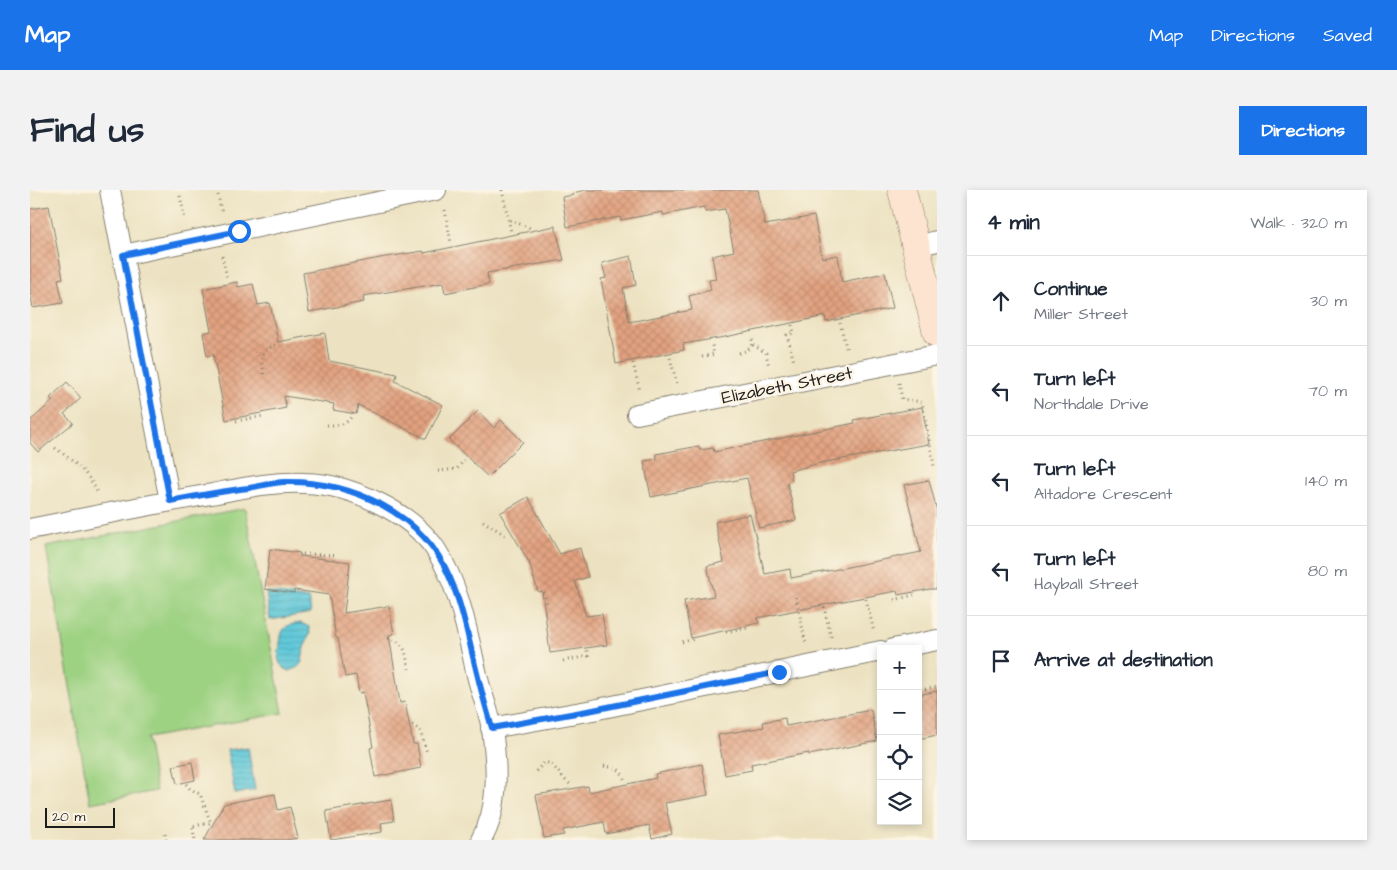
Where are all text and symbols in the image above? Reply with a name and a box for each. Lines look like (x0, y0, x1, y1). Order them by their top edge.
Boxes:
text: Map (25, 18, 70, 52)
text: Map (1149, 23, 1183, 48)
text: Directions (1211, 23, 1295, 48)
text: Saved (1323, 23, 1372, 48)
text: Find us (30, 106, 144, 155)
button: Directions (1239, 106, 1367, 155)
text: 4 min (987, 208, 1040, 237)
text: Walk · 320 m (1250, 212, 1347, 234)
route start (228, 220, 251, 243)
text: Continue (1034, 276, 1108, 303)
icon: ahead (987, 287, 1015, 315)
text: 30 m (1310, 290, 1347, 312)
text: Miller Street (1034, 303, 1128, 325)
street label: Elizabeth Street (719, 360, 855, 410)
text: Turn left (1034, 366, 1115, 393)
icon: left (987, 377, 1015, 405)
text: 70 m (1308, 380, 1347, 402)
text: Northdale Drive (1034, 393, 1149, 415)
text: Turn left (1034, 456, 1115, 483)
icon: left (987, 467, 1015, 495)
text: 140 m (1305, 470, 1347, 492)
text: Altadore Crescent (1034, 483, 1173, 505)
text: Turn left (1034, 546, 1115, 573)
icon: left (987, 557, 1015, 585)
text: 80 m (1308, 560, 1347, 582)
text: Hayball Street (1034, 573, 1139, 595)
map controls (877, 645, 922, 825)
button: + (877, 645, 922, 690)
icon: arrive (987, 647, 1015, 675)
text: Arrive at destination (1034, 647, 1213, 674)
route end (768, 661, 791, 684)
button: − (877, 690, 922, 735)
button: locate (877, 735, 922, 780)
button: layers (877, 780, 922, 825)
scale bar (45, 805, 115, 828)
text: 20 m (52, 807, 85, 827)

